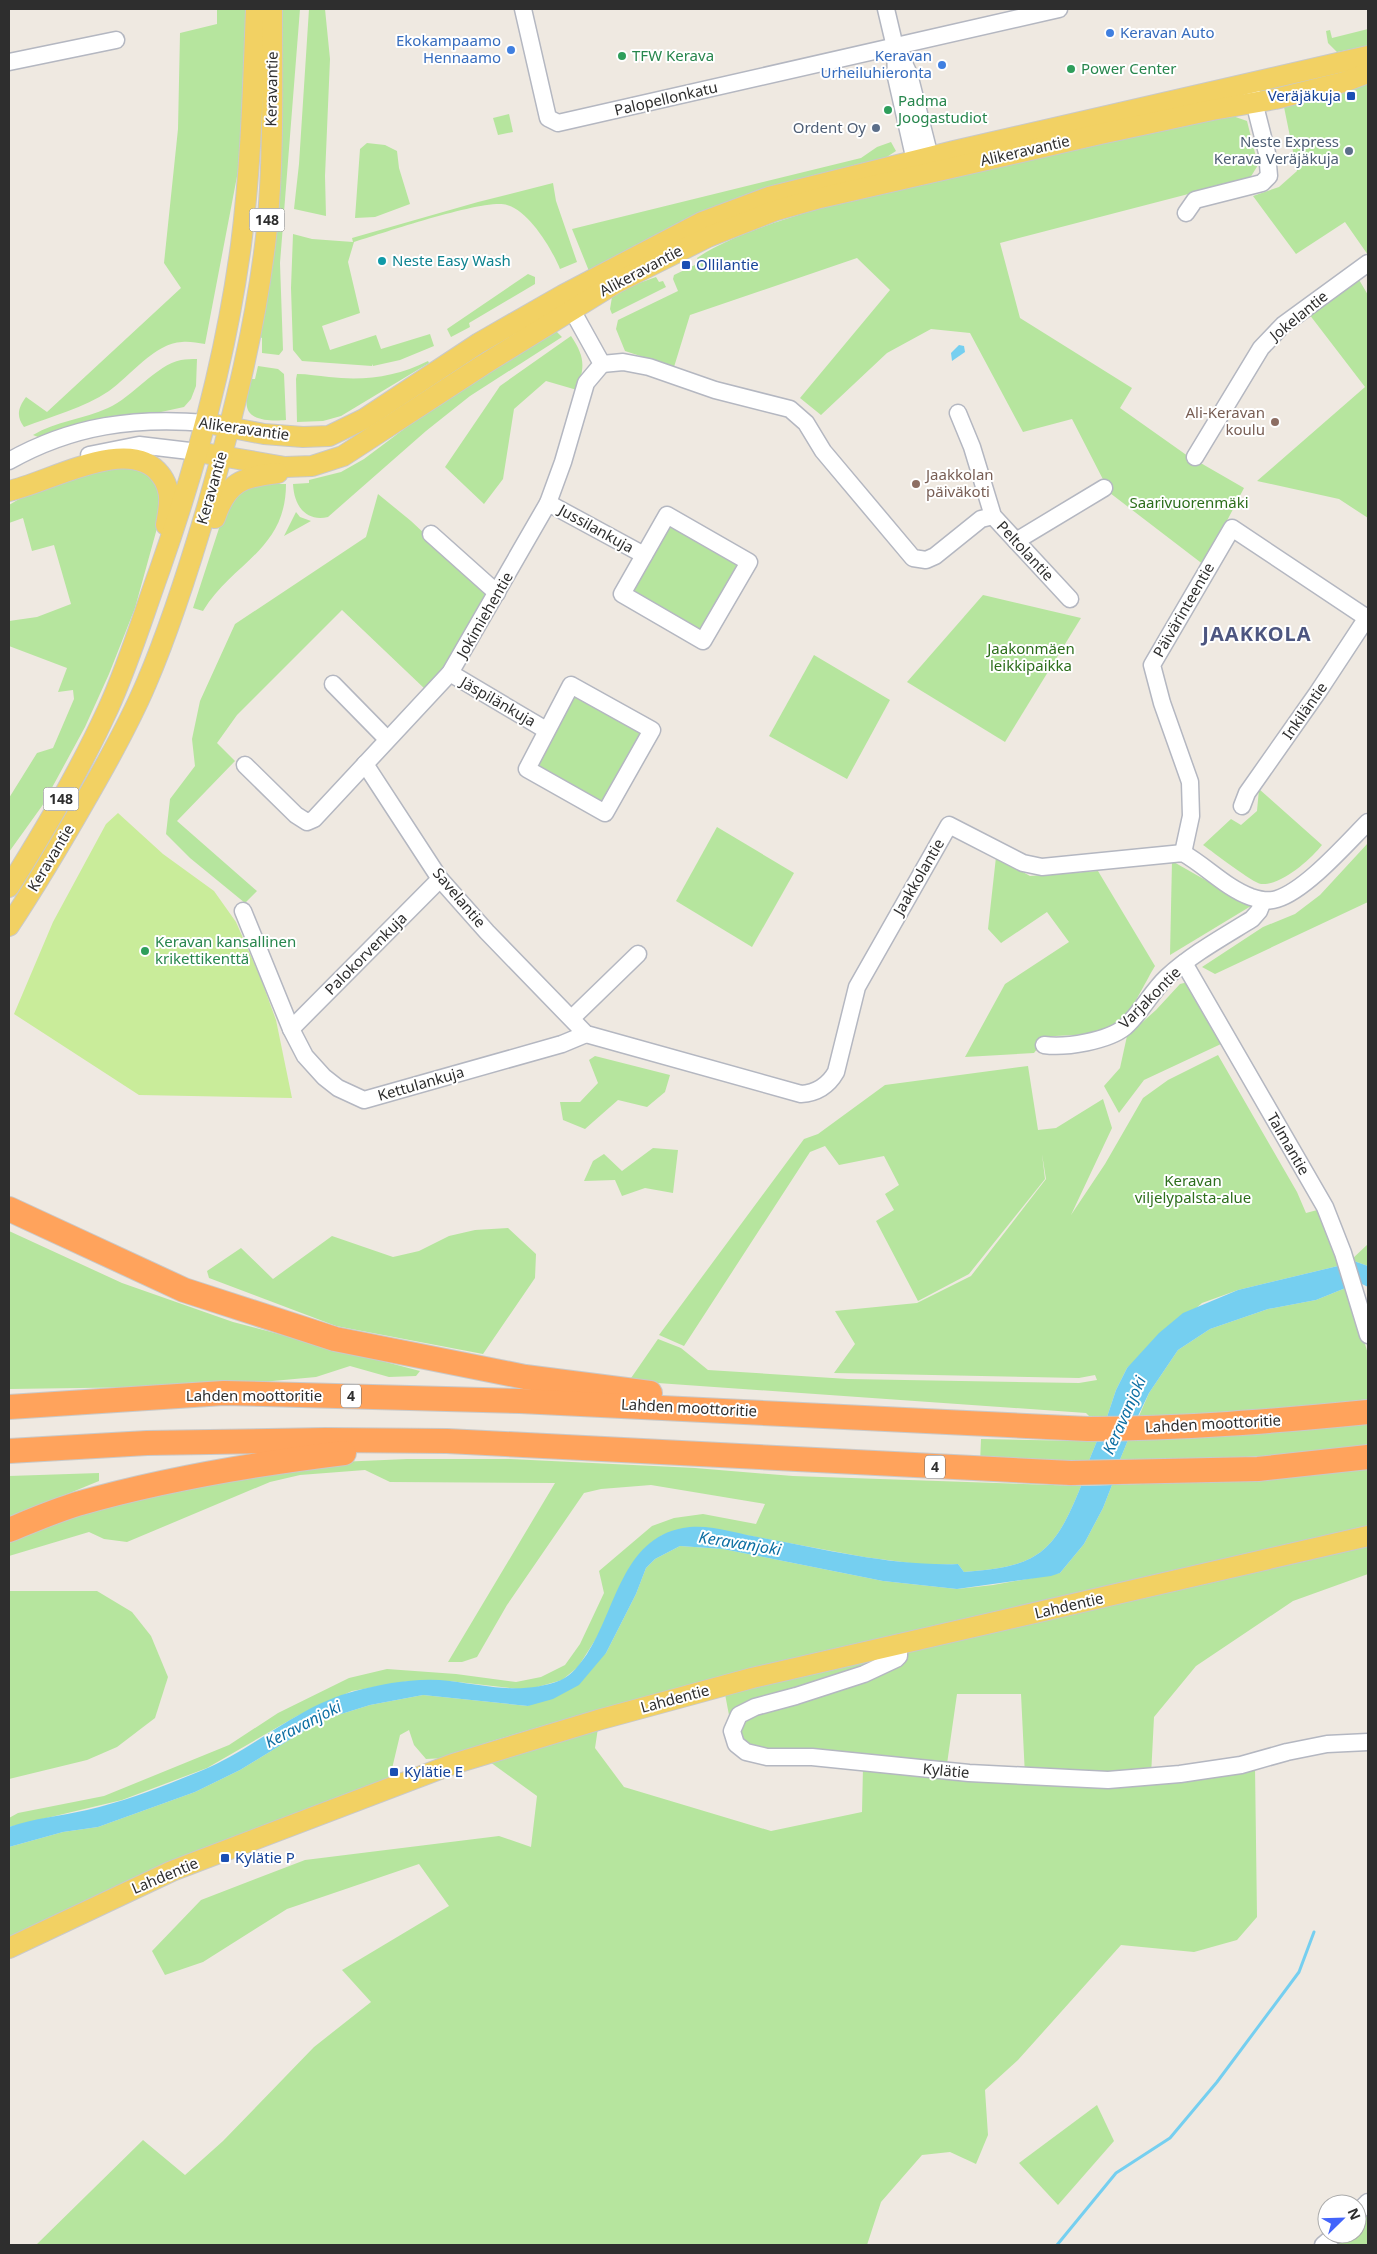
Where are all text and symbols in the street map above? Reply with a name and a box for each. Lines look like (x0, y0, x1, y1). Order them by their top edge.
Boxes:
place label: Keravan Auto (1120, 22, 1215, 42)
marker: Keravan Auto (1104, 27, 1116, 39)
place label: Ekokampaamo Hennaamo (396, 30, 501, 67)
marker: Ekokampaamo Hennaamo (505, 44, 517, 56)
place label: TFW Kerava (632, 45, 714, 65)
place label: Keravan Urheiluhieronta (820, 45, 932, 82)
marker: TFW Kerava (616, 50, 628, 62)
street label: Keravantie (260, 51, 282, 127)
place label: Power Center (1081, 58, 1176, 78)
marker: Keravan Urheiluhieronta (936, 59, 948, 71)
marker: Power Center (1065, 63, 1077, 75)
street label: Palopellonkatu (612, 76, 719, 120)
place label: Veräjäkuja (1268, 85, 1341, 105)
place label: Padma Joogastudiot (896, 90, 988, 127)
marker: Veräjäkuja (1345, 90, 1357, 102)
marker: Padma Joogastudiot (882, 104, 894, 116)
place label: Ordent Oy (793, 117, 866, 137)
marker: Ordent Oy (870, 122, 882, 134)
street label: Alikeravantie (978, 130, 1071, 170)
place label: Neste Express Kerava Veräjäkuja (1214, 131, 1339, 168)
marker: Neste Express Kerava Veräjäkuja (1343, 145, 1355, 157)
road number: 148 (250, 208, 284, 232)
street label: Alikeravantie (596, 240, 685, 300)
place label: Neste Easy Wash (392, 250, 511, 270)
place label: Ollilantie (696, 254, 759, 274)
marker: Neste Easy Wash (376, 255, 388, 267)
marker: Ollilantie (680, 259, 692, 271)
street label: Jokelantie (1264, 286, 1331, 346)
place label: Ali-Keravan koulu (1185, 402, 1265, 439)
street label: Alikeravantie (198, 412, 291, 444)
marker: Ali-Keravan koulu (1269, 416, 1281, 428)
street label: Keravantie (191, 449, 231, 527)
place label: Jaakkolan päiväkoti (924, 464, 994, 501)
marker: Jaakkolan päiväkoti (910, 478, 922, 490)
park label: Saarivuorenmäki (1129, 492, 1249, 512)
street label: Jussilankuja (554, 498, 638, 557)
street label: Peltolantie (993, 516, 1059, 585)
street label: Päivärinteentie (1148, 559, 1218, 660)
street label: Jokimiehentie (450, 568, 517, 663)
district label: JAAKKOLA (1200, 620, 1312, 647)
park label: Jaakonmäen leikkipaikka (985, 638, 1075, 675)
street label: Jäspilänkuja (455, 670, 540, 731)
street label: Inkiläntie (1277, 678, 1331, 743)
road number: 148 (44, 788, 78, 811)
street label: Keravantie (22, 820, 78, 895)
street label: Jaakkolantie (887, 835, 948, 920)
street label: Savelantie (429, 863, 491, 931)
street label: Palokorvenkuja (320, 908, 411, 999)
place label: Keravan kansallinen krikettikenttä (155, 931, 296, 968)
marker: Keravan kansallinen krikettikenttä (139, 945, 151, 957)
street label: Varjakontie (1114, 962, 1185, 1033)
street label: Kettulankuja (375, 1061, 466, 1105)
street label: Talmantie (1263, 1109, 1315, 1178)
park label: Keravan viljelypalsta-alue (1135, 1170, 1251, 1207)
water label: Keravanjoki (1097, 1372, 1151, 1457)
road number: 4 (341, 1384, 361, 1408)
street label: Lahden moottoritie (186, 1385, 322, 1405)
street label: Lahden moottoritie (620, 1393, 758, 1421)
street label: Lahden moottoritie (1144, 1409, 1282, 1437)
road number: 4 (925, 1455, 945, 1478)
water label: Keravanjoki (697, 1526, 784, 1561)
street label: Lahdentie (1032, 1587, 1105, 1623)
street label: Lahdentie (638, 1679, 711, 1717)
water label: Keravanjoki (261, 1695, 346, 1753)
street label: Kylätie (922, 1758, 970, 1782)
place label: Kylätie E (404, 1761, 463, 1781)
marker: Kylätie E (388, 1766, 400, 1778)
place label: Kylätie P (235, 1847, 295, 1867)
street label: Lahdentie (128, 1852, 201, 1898)
marker: Kylätie P (219, 1852, 231, 1864)
north arrow (1317, 2194, 1367, 2244)
text: N (1343, 2205, 1365, 2223)

